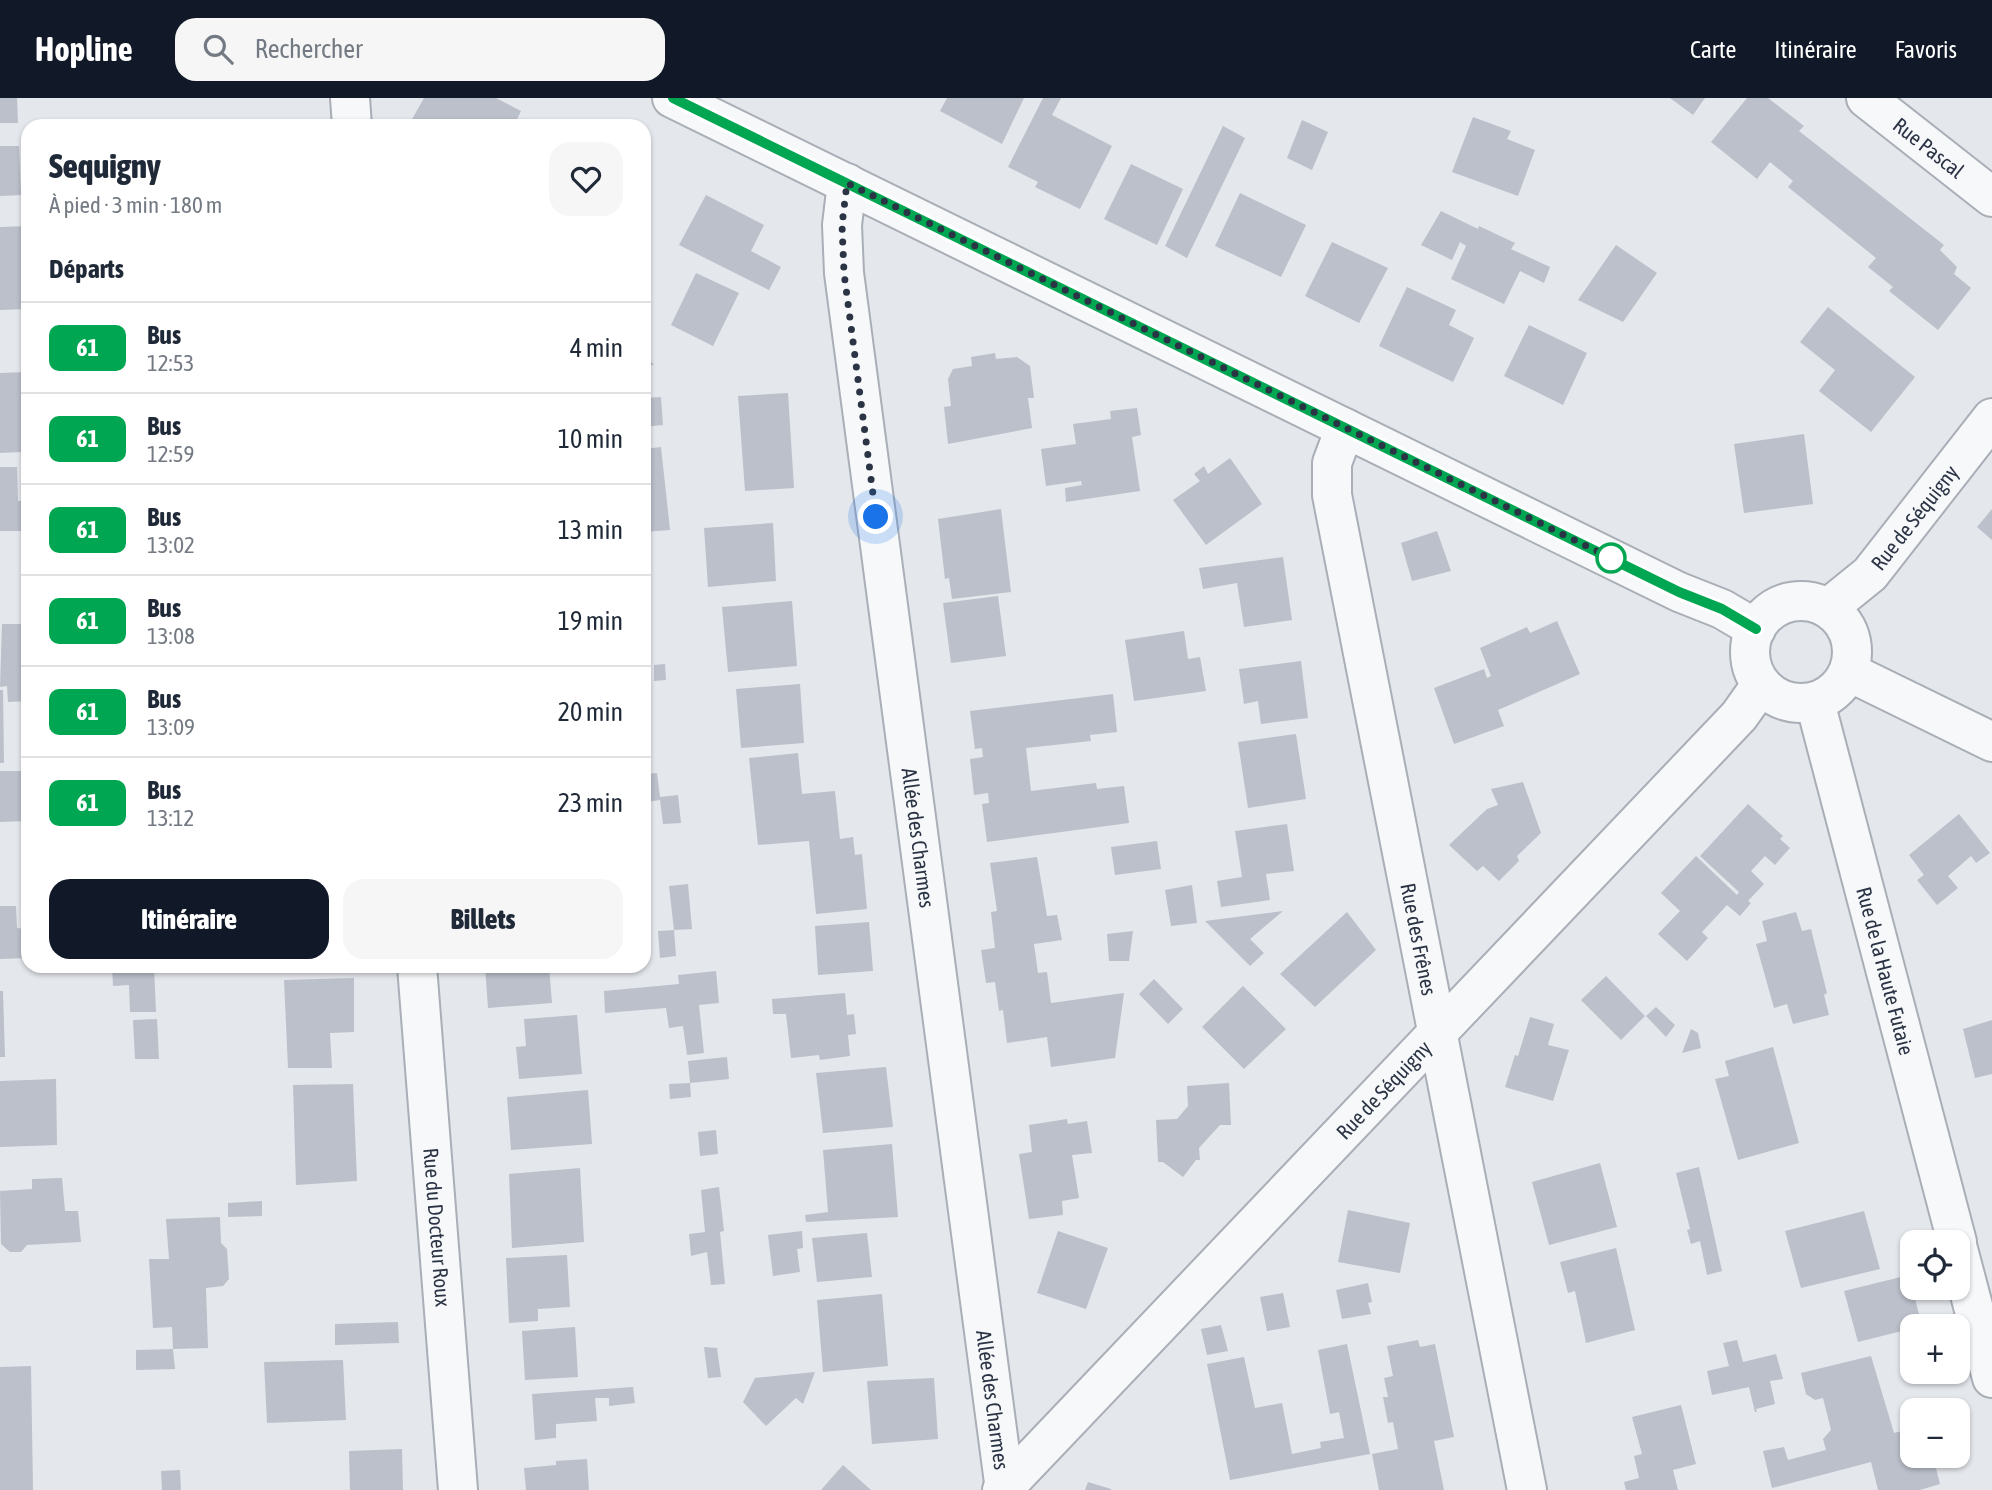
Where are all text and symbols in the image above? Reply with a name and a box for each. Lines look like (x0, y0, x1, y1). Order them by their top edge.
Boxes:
search box (175, 18, 665, 81)
text: Hopline (35, 30, 133, 68)
icon: search (199, 30, 237, 68)
text: Rechercher (255, 34, 363, 64)
text: Carte (1690, 36, 1736, 63)
text: Itinéraire (1774, 36, 1857, 63)
text: Favoris (1895, 36, 1957, 63)
street label: Rue Pascal (1889, 112, 1969, 183)
button: heart (549, 142, 623, 216)
text: Sequigny (49, 147, 161, 185)
text: À pied · 3 min · 180 m (49, 192, 222, 218)
text: Départs (49, 254, 124, 284)
text: Bus (147, 320, 181, 350)
text: 4 min (570, 333, 623, 363)
text: 61 (76, 334, 99, 361)
text: 12:53 (147, 350, 194, 376)
text: Bus (147, 411, 181, 441)
text: 10 min (558, 424, 623, 454)
text: 61 (76, 425, 99, 452)
text: 12:59 (147, 441, 194, 467)
street label: Rue de Séquigny (1866, 460, 1963, 575)
your location (858, 499, 893, 534)
text: Bus (147, 502, 181, 532)
text: 13 min (558, 515, 623, 545)
text: 61 (76, 516, 99, 543)
text: 13:02 (147, 532, 195, 558)
unlabelled marker (1596, 543, 1626, 573)
text: Bus (147, 593, 181, 623)
text: 19 min (558, 606, 623, 636)
text: 61 (76, 607, 99, 634)
text: 13:08 (147, 623, 195, 649)
text: Bus (147, 684, 181, 714)
text: 20 min (558, 697, 623, 727)
text: 61 (76, 698, 99, 725)
text: 13:09 (147, 714, 195, 740)
street label: Allée des Charmes (898, 766, 940, 909)
text: Bus (147, 775, 181, 805)
text: 23 min (558, 788, 623, 818)
text: 61 (76, 789, 99, 816)
text: 13:12 (147, 805, 194, 831)
button: Itinéraire (49, 879, 329, 959)
button: Billets (343, 879, 623, 959)
street label: Rue des Frênes (1396, 881, 1442, 997)
street label: Rue de la Haute Futaie (1852, 884, 1919, 1057)
street label: Rue de Séquigny (1331, 1035, 1436, 1144)
street label: Rue du Docteur Roux (419, 1147, 456, 1308)
map controls (1900, 1230, 1970, 1468)
button: locate (1900, 1230, 1970, 1300)
button: + (1900, 1314, 1970, 1384)
street label: Allée des Charmes (972, 1329, 1014, 1471)
button: − (1900, 1398, 1970, 1468)

